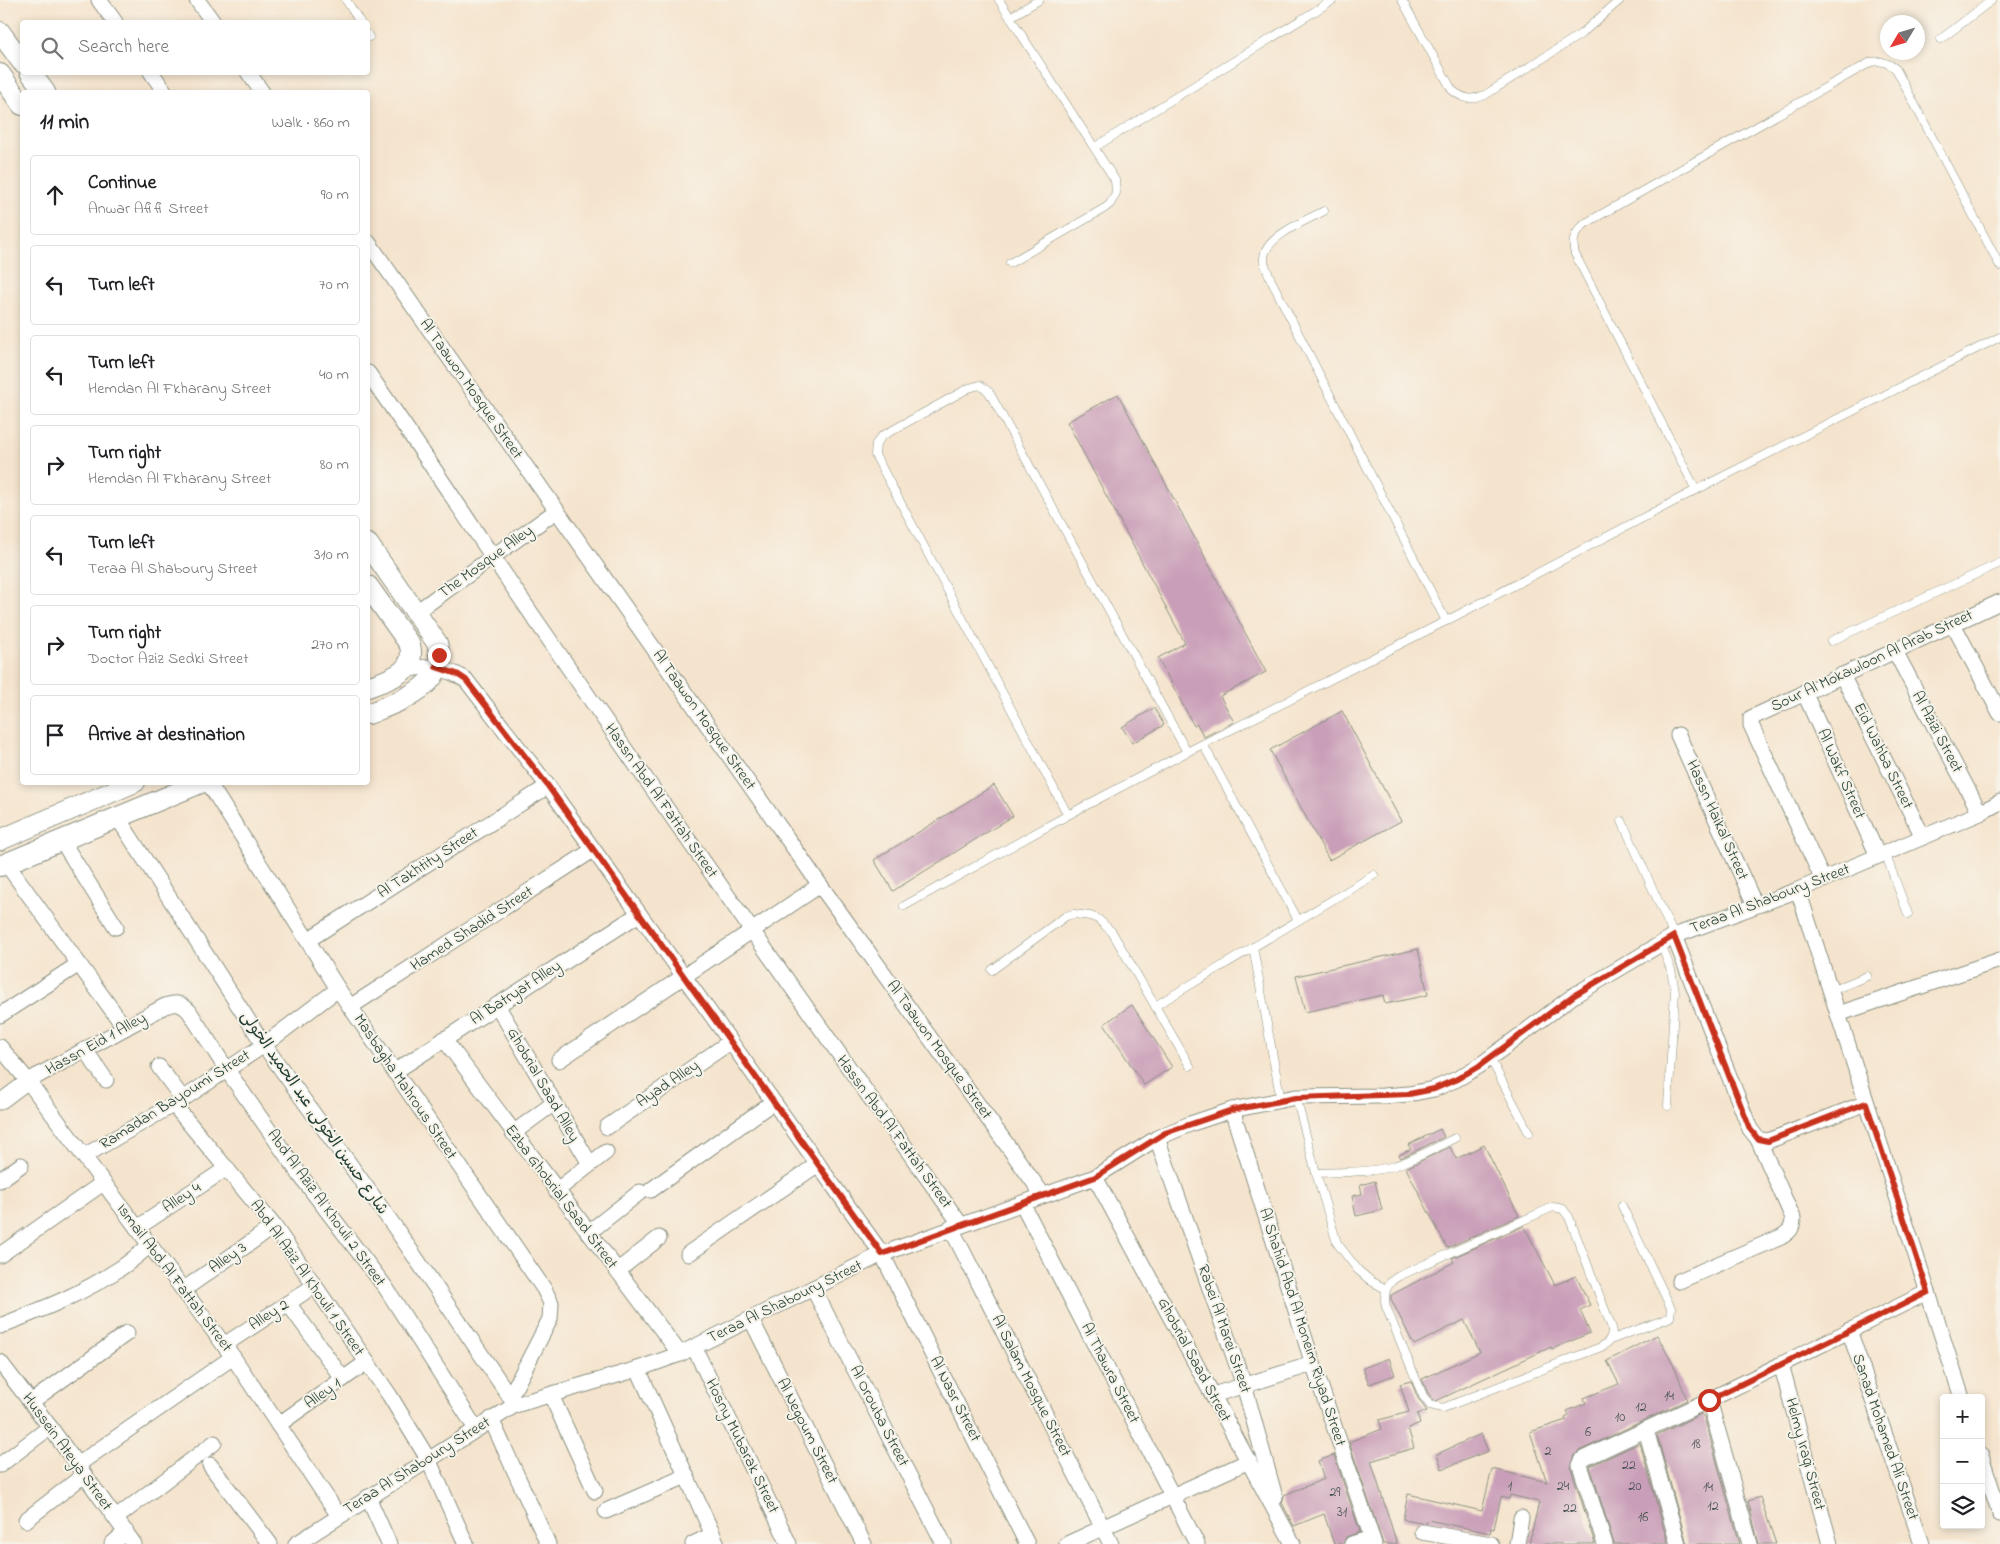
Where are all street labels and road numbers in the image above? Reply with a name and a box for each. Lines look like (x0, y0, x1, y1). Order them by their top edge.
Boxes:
street label: Al Taawon Mosque Street (413, 314, 529, 465)
street label: The Mosque Alley (434, 519, 539, 605)
street label: Sour Al Mokawloon Al Arab Street (1767, 603, 1978, 718)
street label: Al Taawon Mosque Street (646, 645, 762, 796)
street label: Al Azizi Street (1905, 687, 1969, 778)
street label: Eid Wahba Street (1847, 699, 1919, 814)
street label: Hassn Abd Al Fattah Street (598, 719, 724, 884)
street label: Al Wakf Street (1810, 725, 1872, 823)
street label: Hassn Haikal Street (1680, 756, 1755, 885)
street label: Al Takhtity Street (373, 821, 484, 905)
street label: Teraa Al Shaboury Street (1686, 857, 1854, 941)
street label: Hamed Shadid Street (406, 880, 539, 978)
street label: Al Batryat Alley (466, 954, 566, 1032)
street label: Al Taawon Mosque Street (880, 975, 998, 1125)
street label: Hassn Eid 1 Alley (41, 1006, 151, 1082)
street label: شارع حسين الخولى, عبد الحميد الخولى (234, 1006, 394, 1220)
street label: Masbagha Mahrous Street (347, 1009, 463, 1165)
street label: Ghobrial Saad Alley (500, 1023, 586, 1147)
street label: Ramadan Bayoumi Street (95, 1043, 256, 1156)
street label: Hassn Abd Al Fattah Street (830, 1050, 958, 1214)
street label: Ayad Alley (632, 1054, 705, 1114)
street label: Ezba Ghobrial Saad Street (499, 1120, 624, 1275)
street label: Abd Al Aziz Al Khouli 2 Street (261, 1124, 392, 1292)
street label: Alley 4 (158, 1176, 206, 1219)
street label: Abd Al Aziz Al Khouli 1 Street (244, 1195, 371, 1362)
street label: Ismail Abd Al Fattah Street (110, 1199, 238, 1358)
street label: Al Shahid Abd Al Moneim Riyad Street (1252, 1205, 1352, 1450)
street label: Alley 3 (204, 1236, 252, 1280)
street label: Teraa Al Shaboury Street (703, 1254, 867, 1350)
street label: Rabei Al Marei Street (1191, 1262, 1257, 1397)
street label: Alley 2 (244, 1293, 294, 1337)
street label: Ghobrial Saad Street (1151, 1293, 1237, 1427)
street label: Al Salam Mosque Street (985, 1311, 1078, 1462)
street label: Al Thawra Street (1074, 1318, 1146, 1428)
street label: Sanad Mohamed Ali Street (1845, 1351, 1925, 1524)
street label: Al Nasr Street (923, 1352, 987, 1447)
street label: Al Orouba Street (843, 1361, 915, 1471)
street label: Alley 1 (300, 1373, 346, 1415)
street label: Al Negoum Street (770, 1374, 844, 1489)
street label: Hosny Mubarak Street (699, 1375, 785, 1518)
street label: Hussein Ateya Street (16, 1388, 118, 1517)
street label: Helmy Iraqi Street (1778, 1395, 1832, 1514)
street label: Teraa Al Shaboury Street (339, 1411, 496, 1521)

